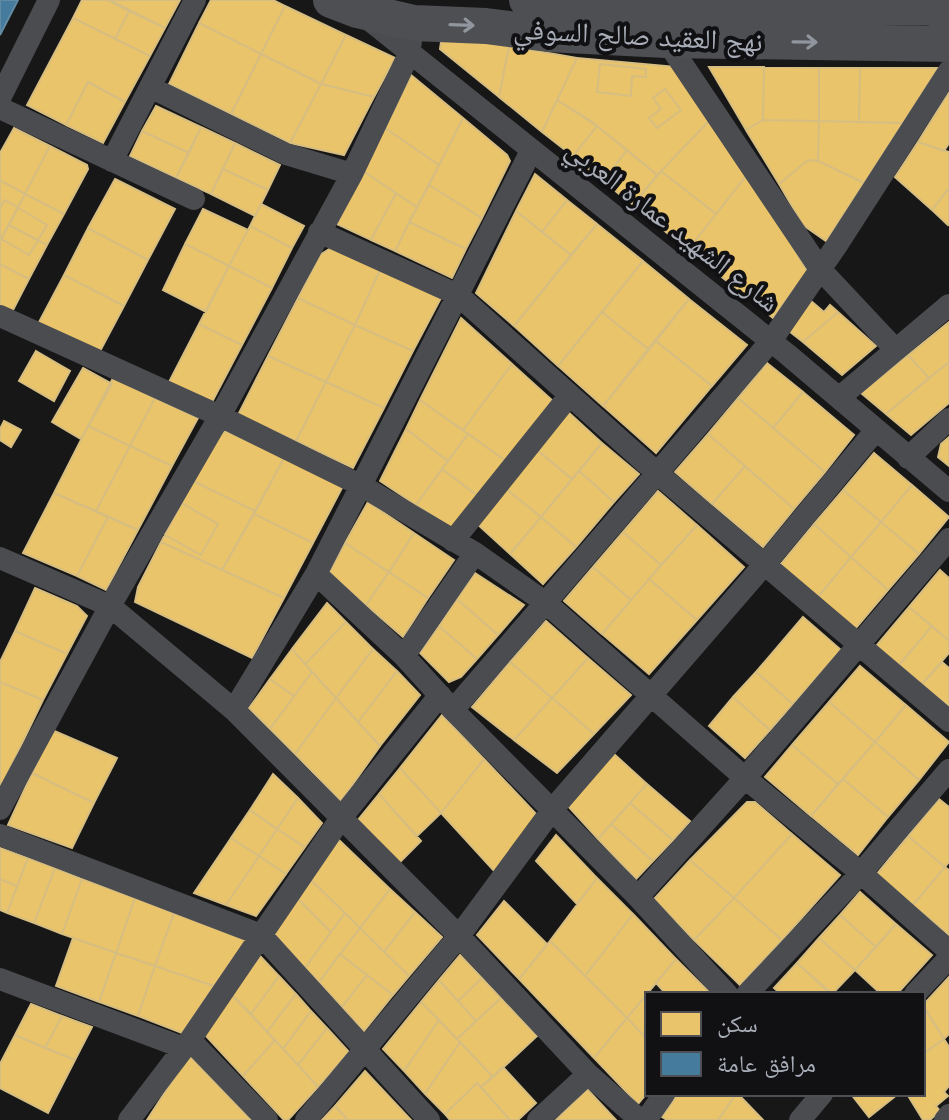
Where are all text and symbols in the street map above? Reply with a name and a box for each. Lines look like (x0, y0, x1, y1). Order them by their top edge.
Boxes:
street label: نهج العقيد صالح السوفي (512, 8, 764, 65)
one-way arrow (448, 17, 475, 32)
one-way arrow (791, 34, 818, 50)
street label: شارع الشهيد عمارة العربي (556, 129, 788, 324)
legend (645, 992, 925, 1096)
text: سكن (717, 1006, 758, 1041)
text: مرافق عامة (717, 1046, 816, 1081)

